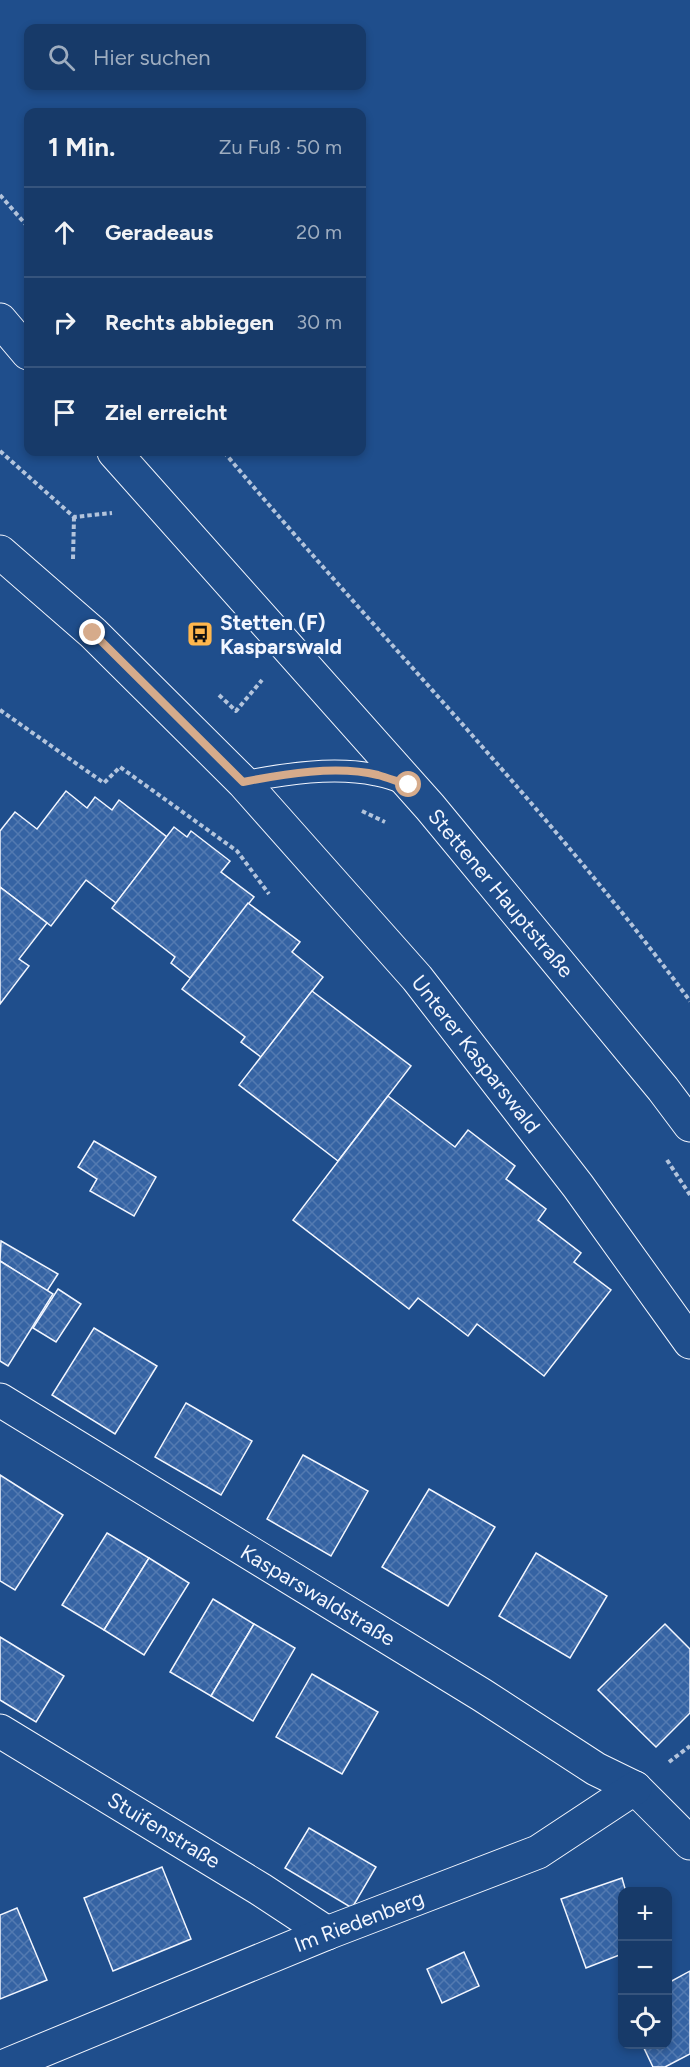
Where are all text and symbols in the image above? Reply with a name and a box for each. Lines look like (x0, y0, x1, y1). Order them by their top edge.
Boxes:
search box (24, 24, 366, 90)
icon: search (45, 41, 78, 74)
text: Hier suchen (93, 44, 211, 71)
text: 1 Min. (48, 131, 115, 163)
text: Zu Fuß · 50 m (219, 135, 342, 159)
icon: ahead (48, 216, 81, 249)
text: Geradeaus (105, 219, 213, 246)
text: 20 m (296, 220, 342, 244)
icon: right (48, 306, 81, 339)
text: Rechts abbiegen (105, 309, 274, 336)
text: 30 m (296, 310, 342, 334)
icon: arrive (48, 396, 81, 429)
text: Ziel erreicht (105, 399, 228, 426)
place label: Stetten (F) Kasparswald (220, 610, 342, 659)
route end (79, 619, 105, 645)
bus stop icon: Stetten (F) Kasparswald (185, 619, 215, 649)
route start (395, 771, 421, 797)
street label: Stettener Hauptstraße (423, 804, 579, 982)
street label: Unterer Kasparswald (407, 970, 545, 1138)
street label: Kasparswaldstraße (236, 1539, 400, 1651)
street label: Stuifenstraße (103, 1787, 225, 1873)
street label: Im Riedenberg (291, 1885, 427, 1957)
map controls (618, 1887, 672, 2049)
button: + (618, 1887, 672, 1941)
button: − (618, 1941, 672, 1995)
button: locate (618, 1995, 672, 2049)

